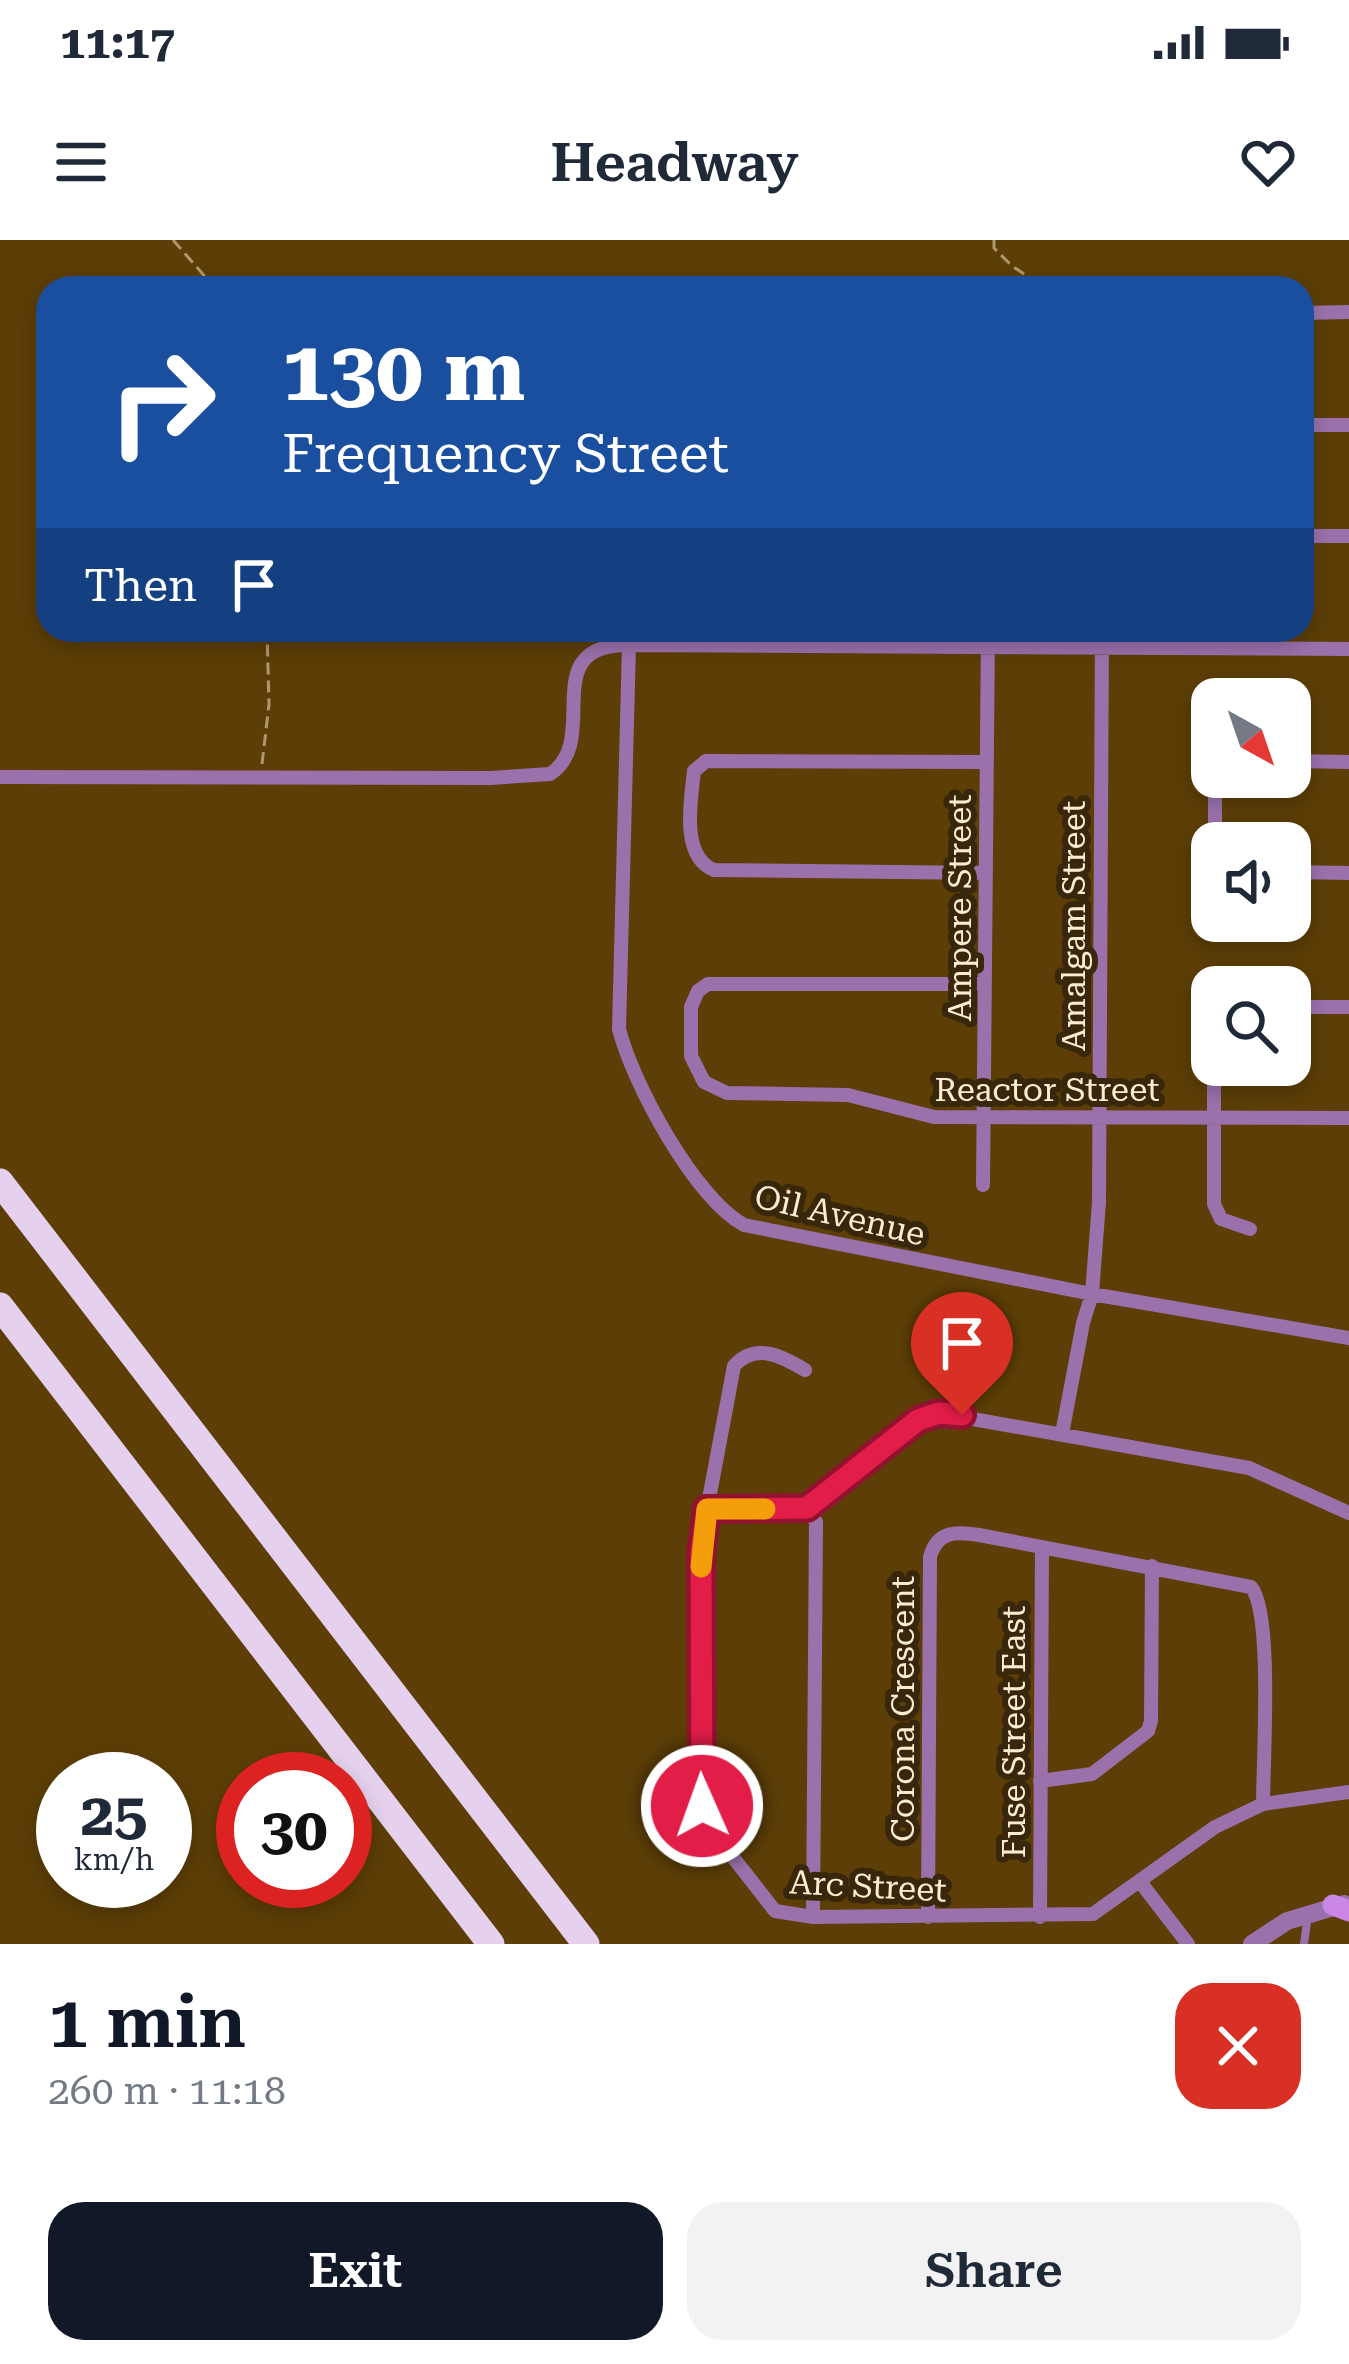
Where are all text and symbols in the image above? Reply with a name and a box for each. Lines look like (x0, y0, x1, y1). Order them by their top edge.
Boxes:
text: 11:17 (60, 16, 175, 69)
icon: menu (48, 129, 114, 195)
icon: heart (1235, 129, 1301, 195)
text: Headway (550, 131, 799, 194)
text: 130 m (282, 322, 525, 420)
icon: right (84, 324, 240, 480)
text: Frequency Street (282, 422, 729, 485)
icon: arrive (221, 552, 287, 618)
text: Then (84, 559, 197, 612)
north arrow (1191, 678, 1311, 798)
map controls (1191, 678, 1311, 1086)
street label: Ampere Street (940, 794, 979, 1022)
street label: Amalgam Street (1054, 801, 1093, 1051)
button: sound (1191, 822, 1311, 942)
button: search (1191, 966, 1311, 1086)
street label: Reactor Street (934, 1070, 1160, 1109)
street label: Oil Avenue (751, 1176, 929, 1254)
pin (911, 1292, 1013, 1415)
icon: arrive (929, 1310, 995, 1376)
street label: Corona Crescent (883, 1576, 922, 1842)
street label: Fuse Street East (994, 1606, 1033, 1858)
position arrow (639, 1743, 765, 1869)
speed limit sign: 30 (216, 1752, 372, 1908)
text: 25 (80, 1779, 148, 1850)
text: km/h (74, 1842, 154, 1877)
street label: Arc Street (788, 1862, 948, 1910)
text: 1 min (48, 1980, 246, 2065)
button: close (1175, 1983, 1301, 2109)
text: 260 m · 11:18 (48, 2068, 286, 2114)
button: Exit (48, 2202, 663, 2340)
button: Share (687, 2202, 1301, 2340)

